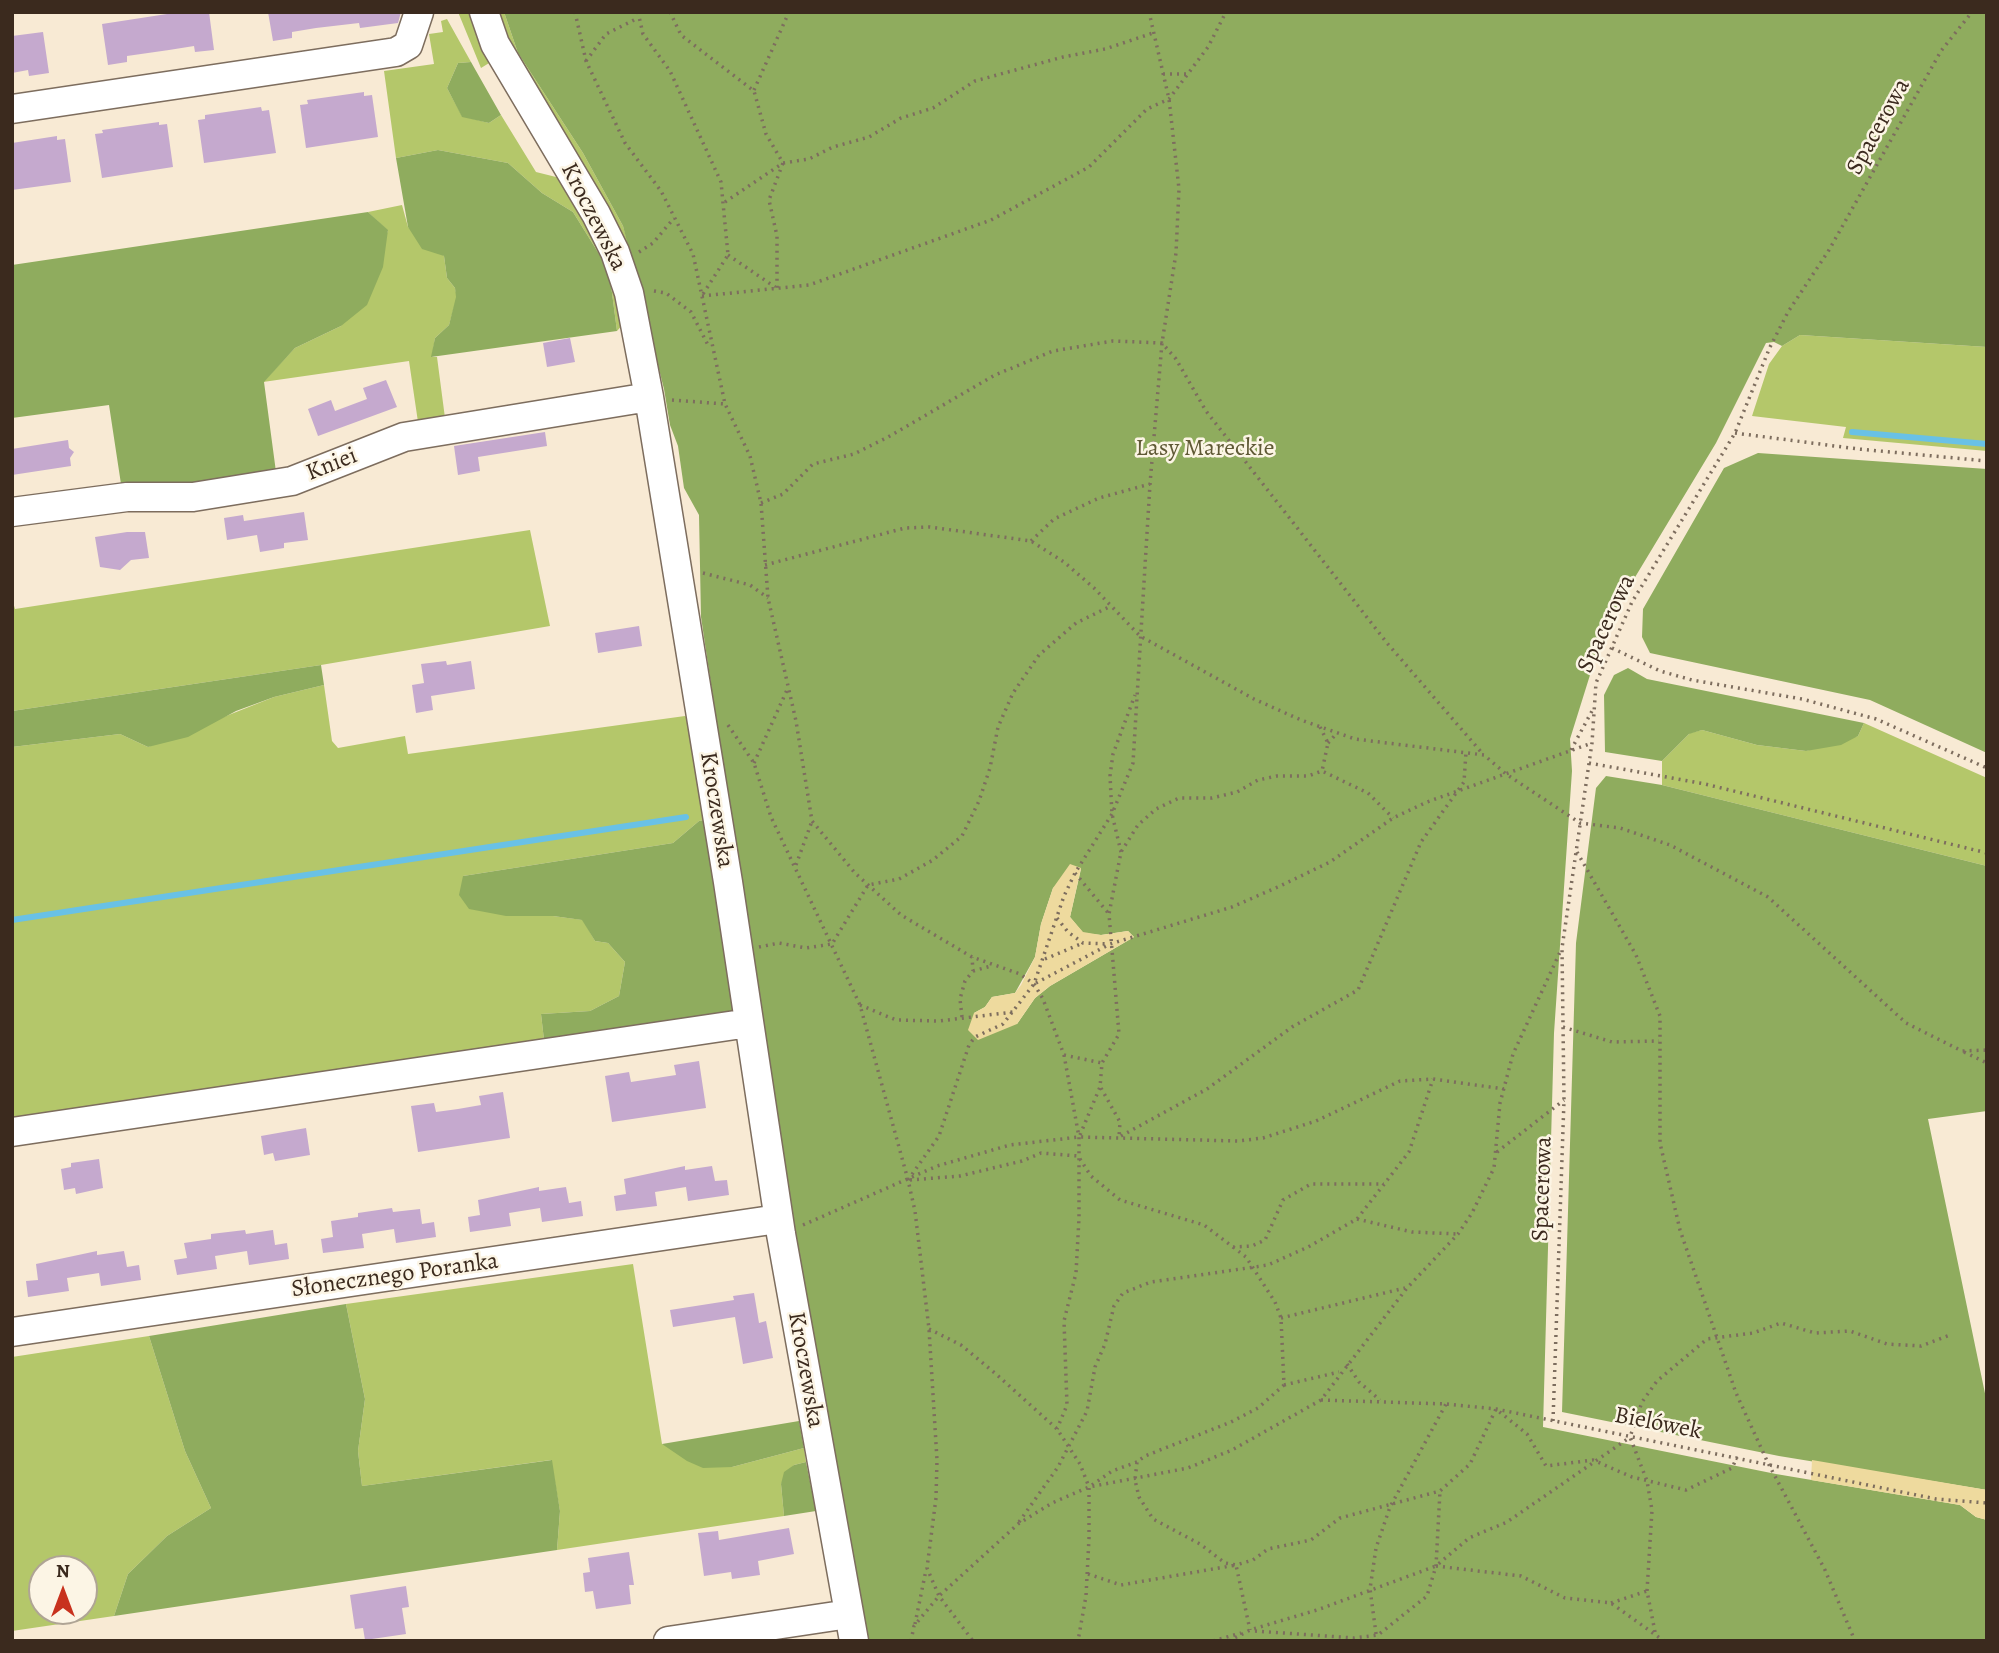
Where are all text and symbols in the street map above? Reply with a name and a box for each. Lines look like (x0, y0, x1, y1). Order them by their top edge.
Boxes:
street label: Spacerowa (1841, 74, 1917, 180)
street label: Kroczewska (554, 158, 632, 276)
park label: Lasy Mareckie (1135, 435, 1275, 463)
street label: Kniei (302, 442, 362, 488)
street label: Spacerowa (1572, 570, 1642, 678)
street label: Kroczewska (693, 750, 739, 870)
street label: Spacerowa (1527, 1136, 1559, 1242)
street label: Słonecznego Poranka (290, 1247, 500, 1305)
street label: Kroczewska (781, 1310, 829, 1430)
street label: Bielówek (1612, 1401, 1704, 1447)
north arrow (28, 1555, 98, 1625)
text: N (56, 1558, 70, 1584)

